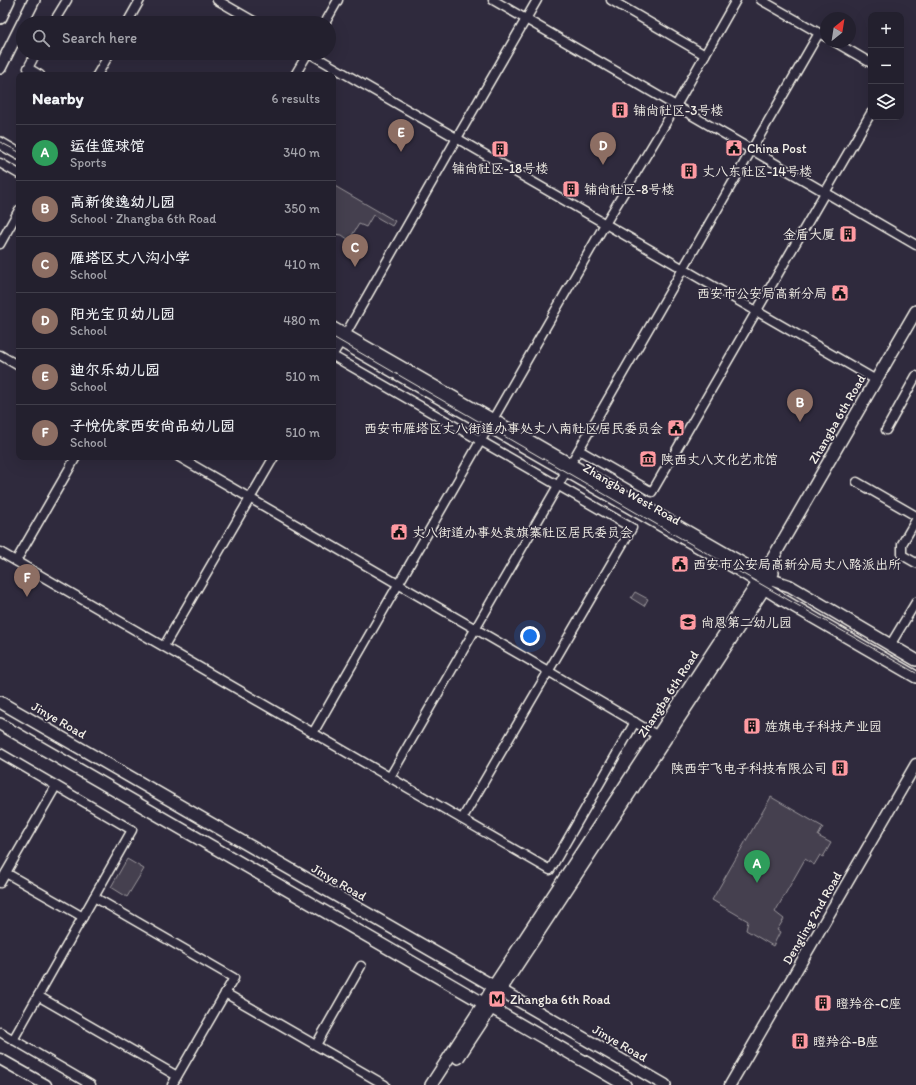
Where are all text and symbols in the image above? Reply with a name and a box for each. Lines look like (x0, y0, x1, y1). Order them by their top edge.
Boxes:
north arrow (820, 12, 856, 48)
map controls (868, 12, 904, 120)
button: + (868, 12, 904, 48)
search box (16, 16, 336, 60)
icon: search (30, 27, 52, 49)
text: Search here (62, 29, 137, 47)
button: − (868, 48, 904, 84)
button: layers (868, 84, 904, 120)
text: Nearby (32, 88, 84, 108)
text: 6 results (272, 91, 320, 106)
building icon: 铺尚社区-3号楼 (610, 100, 630, 120)
place label: 铺尚社区-3号楼 (633, 103, 723, 118)
pin: E (388, 119, 414, 152)
pin: D (590, 132, 616, 165)
text: 运佳篮球馆 (70, 137, 145, 155)
public building icon: China Post (724, 138, 744, 158)
building icon: 铺尚社区-18号楼 (490, 139, 510, 159)
place label: China Post (747, 141, 807, 156)
text: A (41, 145, 49, 160)
text: 340 m (283, 145, 320, 160)
text: Sports (70, 155, 106, 170)
place label: 铺尚社区-18号楼 (452, 161, 548, 176)
building icon: 丈八东社区-14号楼 (679, 161, 699, 181)
place label: 丈八东社区-14号楼 (702, 164, 812, 179)
building icon: 铺尚社区-8号楼 (561, 179, 581, 199)
place label: 铺尚社区-8号楼 (584, 182, 674, 197)
text: 高新俊逸幼儿园 (70, 193, 175, 211)
text: B (41, 201, 49, 216)
text: 350 m (284, 201, 320, 216)
text: School · Zhangba 6th Road (70, 211, 216, 226)
building icon: 金盾大厦 (838, 224, 858, 244)
place label: 金盾大厦 (783, 227, 835, 242)
pin: C (342, 234, 368, 267)
text: 雁塔区丈八沟小学 (70, 249, 190, 267)
text: C (41, 257, 49, 272)
text: 410 m (284, 257, 320, 272)
text: School (70, 267, 107, 282)
public building icon: 西安市公安局高新分局 (830, 283, 850, 303)
place label: 西安市公安局高新分局 (697, 286, 827, 301)
text: 阳光宝贝幼儿园 (70, 305, 175, 323)
text: D (41, 313, 49, 328)
text: 480 m (283, 313, 320, 328)
text: School (70, 323, 107, 338)
text: 迪尔乐幼儿园 (70, 361, 160, 379)
text: E (41, 369, 49, 384)
text: 510 m (285, 369, 320, 384)
street label: Zhangba 6th Road (805, 372, 869, 466)
text: School (70, 379, 107, 394)
pin: B (787, 389, 813, 422)
text: 子悦优家西安尚品幼儿园 (70, 417, 235, 435)
public building icon: 西安市雁塔区丈八街道办事处丈八南社区居民委员会 (666, 418, 686, 438)
place label: 西安市雁塔区丈八街道办事处丈八南社区居民委员会 (364, 421, 663, 436)
text: F (42, 425, 48, 440)
text: 510 m (285, 425, 320, 440)
text: School (70, 435, 107, 450)
museum icon: 陕西丈八文化艺术馆 (638, 449, 658, 469)
place label: 陕西丈八文化艺术馆 (661, 452, 778, 467)
street label: Zhangba West Road (581, 460, 683, 528)
public building icon: 丈八街道办事处袁旗寨社区居民委员会 (389, 522, 409, 542)
place label: 丈八街道办事处袁旗寨社区居民委员会 (412, 525, 633, 540)
public building icon: 西安市公安局高新分局丈八路派出所 (670, 554, 690, 574)
place label: 西安市公安局高新分局丈八路派出所 (693, 557, 901, 572)
pin: F (14, 564, 40, 597)
school or university icon: 尚恩第二幼儿园 (678, 612, 698, 632)
place label: 尚恩第二幼儿园 (701, 615, 792, 630)
your location (520, 626, 540, 646)
street label: Zhangba 6th Road (634, 648, 702, 740)
street label: Jinye Road (29, 698, 89, 742)
building icon: 旌旗电子科技产业园 (742, 716, 762, 736)
place label: 旌旗电子科技产业园 (765, 719, 882, 734)
building icon: 陕西宇飞电子科技有限公司 (830, 758, 850, 778)
place label: 陕西宇飞电子科技有限公司 (671, 761, 827, 776)
pin: A (744, 850, 770, 883)
street label: Jinye Road (309, 860, 369, 904)
street label: Dengling 2nd Road (779, 869, 845, 967)
metro station icon: Zhangba 6th Road (487, 989, 507, 1009)
place label: Zhangba 6th Road (510, 992, 610, 1007)
building icon: 瞪羚谷-C座 (813, 993, 833, 1013)
place label: 瞪羚谷-C座 (836, 996, 902, 1011)
street label: Jinye Road (590, 1021, 650, 1065)
building icon: 瞪羚谷-B座 (790, 1031, 810, 1051)
place label: 瞪羚谷-B座 (813, 1034, 879, 1049)

